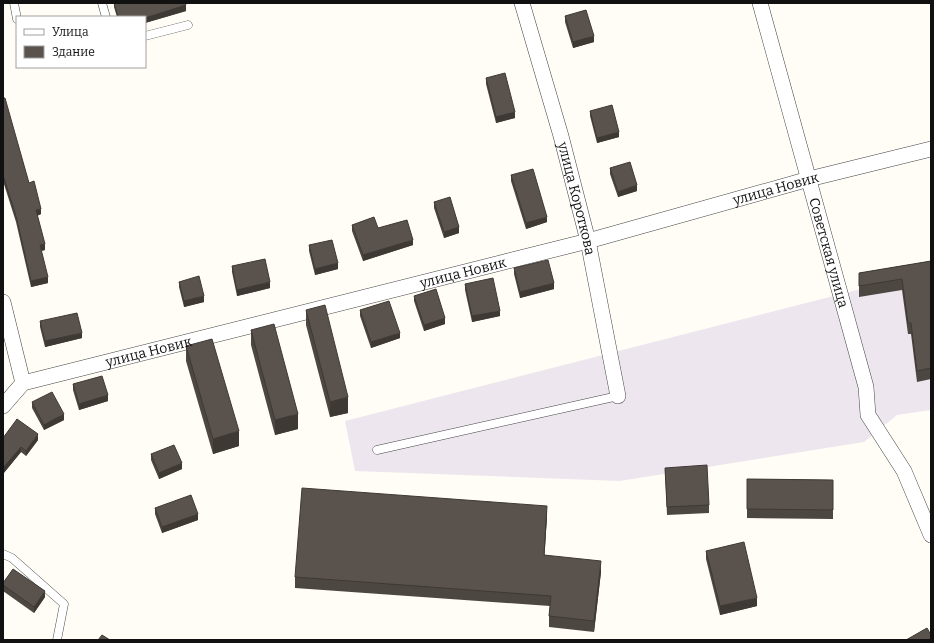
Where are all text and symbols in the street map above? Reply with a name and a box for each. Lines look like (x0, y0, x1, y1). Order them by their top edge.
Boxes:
legend (16, 16, 146, 68)
text: Улица (52, 25, 89, 39)
text: Здание (52, 45, 95, 59)
street label: улица Короткова (554, 139, 599, 257)
street label: улица Новик (730, 169, 821, 209)
street label: Советская улица (805, 196, 852, 310)
street label: улица Новик (417, 254, 509, 292)
street label: улица Новик (103, 333, 194, 371)

